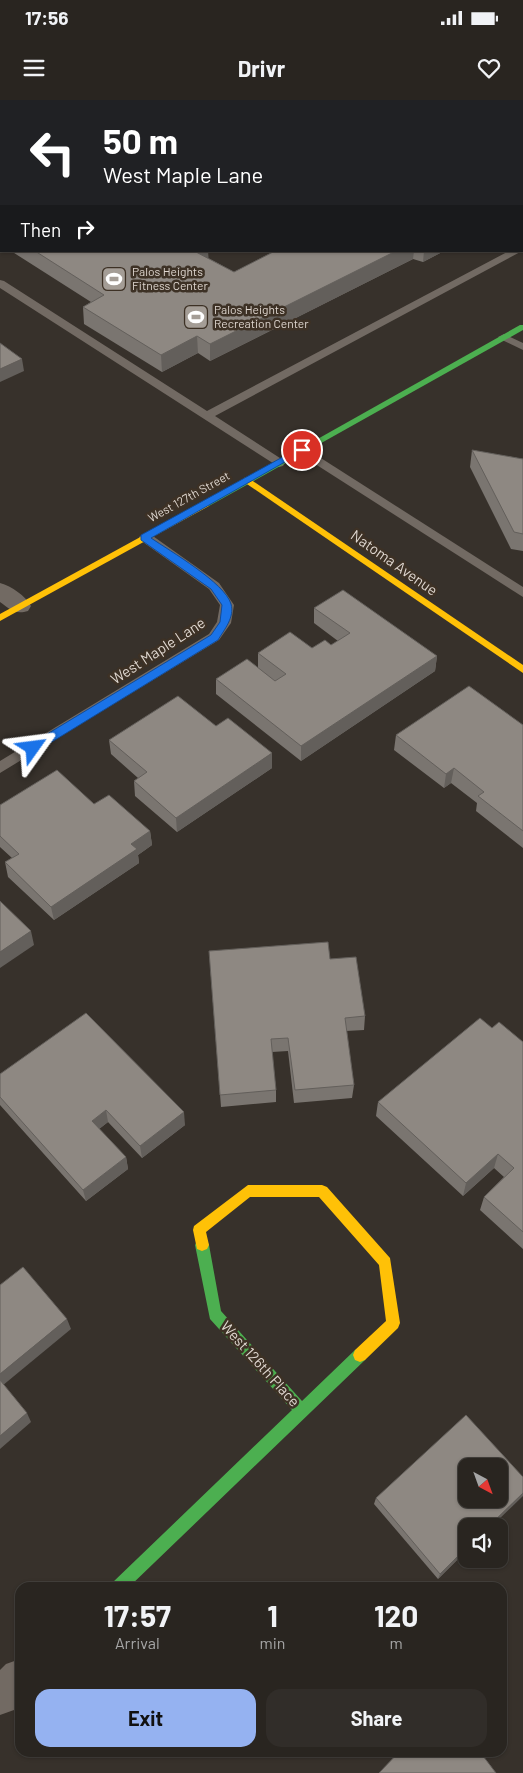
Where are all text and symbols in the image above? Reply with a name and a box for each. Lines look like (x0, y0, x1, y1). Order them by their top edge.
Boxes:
text: 17:56 (25, 6, 69, 29)
icon: menu (20, 54, 48, 82)
icon: heart (475, 54, 503, 82)
text: Drivr (238, 55, 285, 81)
text: 50 m (103, 119, 178, 161)
icon: left (20, 120, 85, 185)
text: West Maple Lane (103, 161, 263, 187)
icon: right (71, 215, 99, 243)
text: Then (20, 218, 61, 241)
place label: Palos Heights Fitness Center (132, 264, 208, 292)
sports icon: Palos Heights Fitness Center (101, 266, 127, 292)
place label: Palos Heights Recreation Center (214, 302, 309, 330)
sports icon: Palos Heights Recreation Center (183, 304, 209, 330)
pin (281, 429, 323, 471)
icon: arrive (288, 436, 316, 464)
street label: West 127th Street (145, 468, 232, 524)
street label: Natoma Avenue (348, 526, 441, 599)
street label: West Maple Lane (107, 613, 208, 687)
position arrow (6, 721, 58, 773)
street label: West 126th Place (217, 1317, 304, 1410)
north arrow (458, 1458, 508, 1508)
map controls (458, 1458, 508, 1568)
button: sound (458, 1518, 508, 1568)
text: 17:57 (104, 1597, 171, 1633)
text: 1 (267, 1597, 278, 1633)
text: 120 (374, 1597, 418, 1633)
text: Arrival (115, 1633, 160, 1652)
text: min (259, 1633, 285, 1652)
text: m (390, 1633, 403, 1652)
button: Exit (35, 1689, 256, 1747)
button: Share (266, 1689, 487, 1747)

